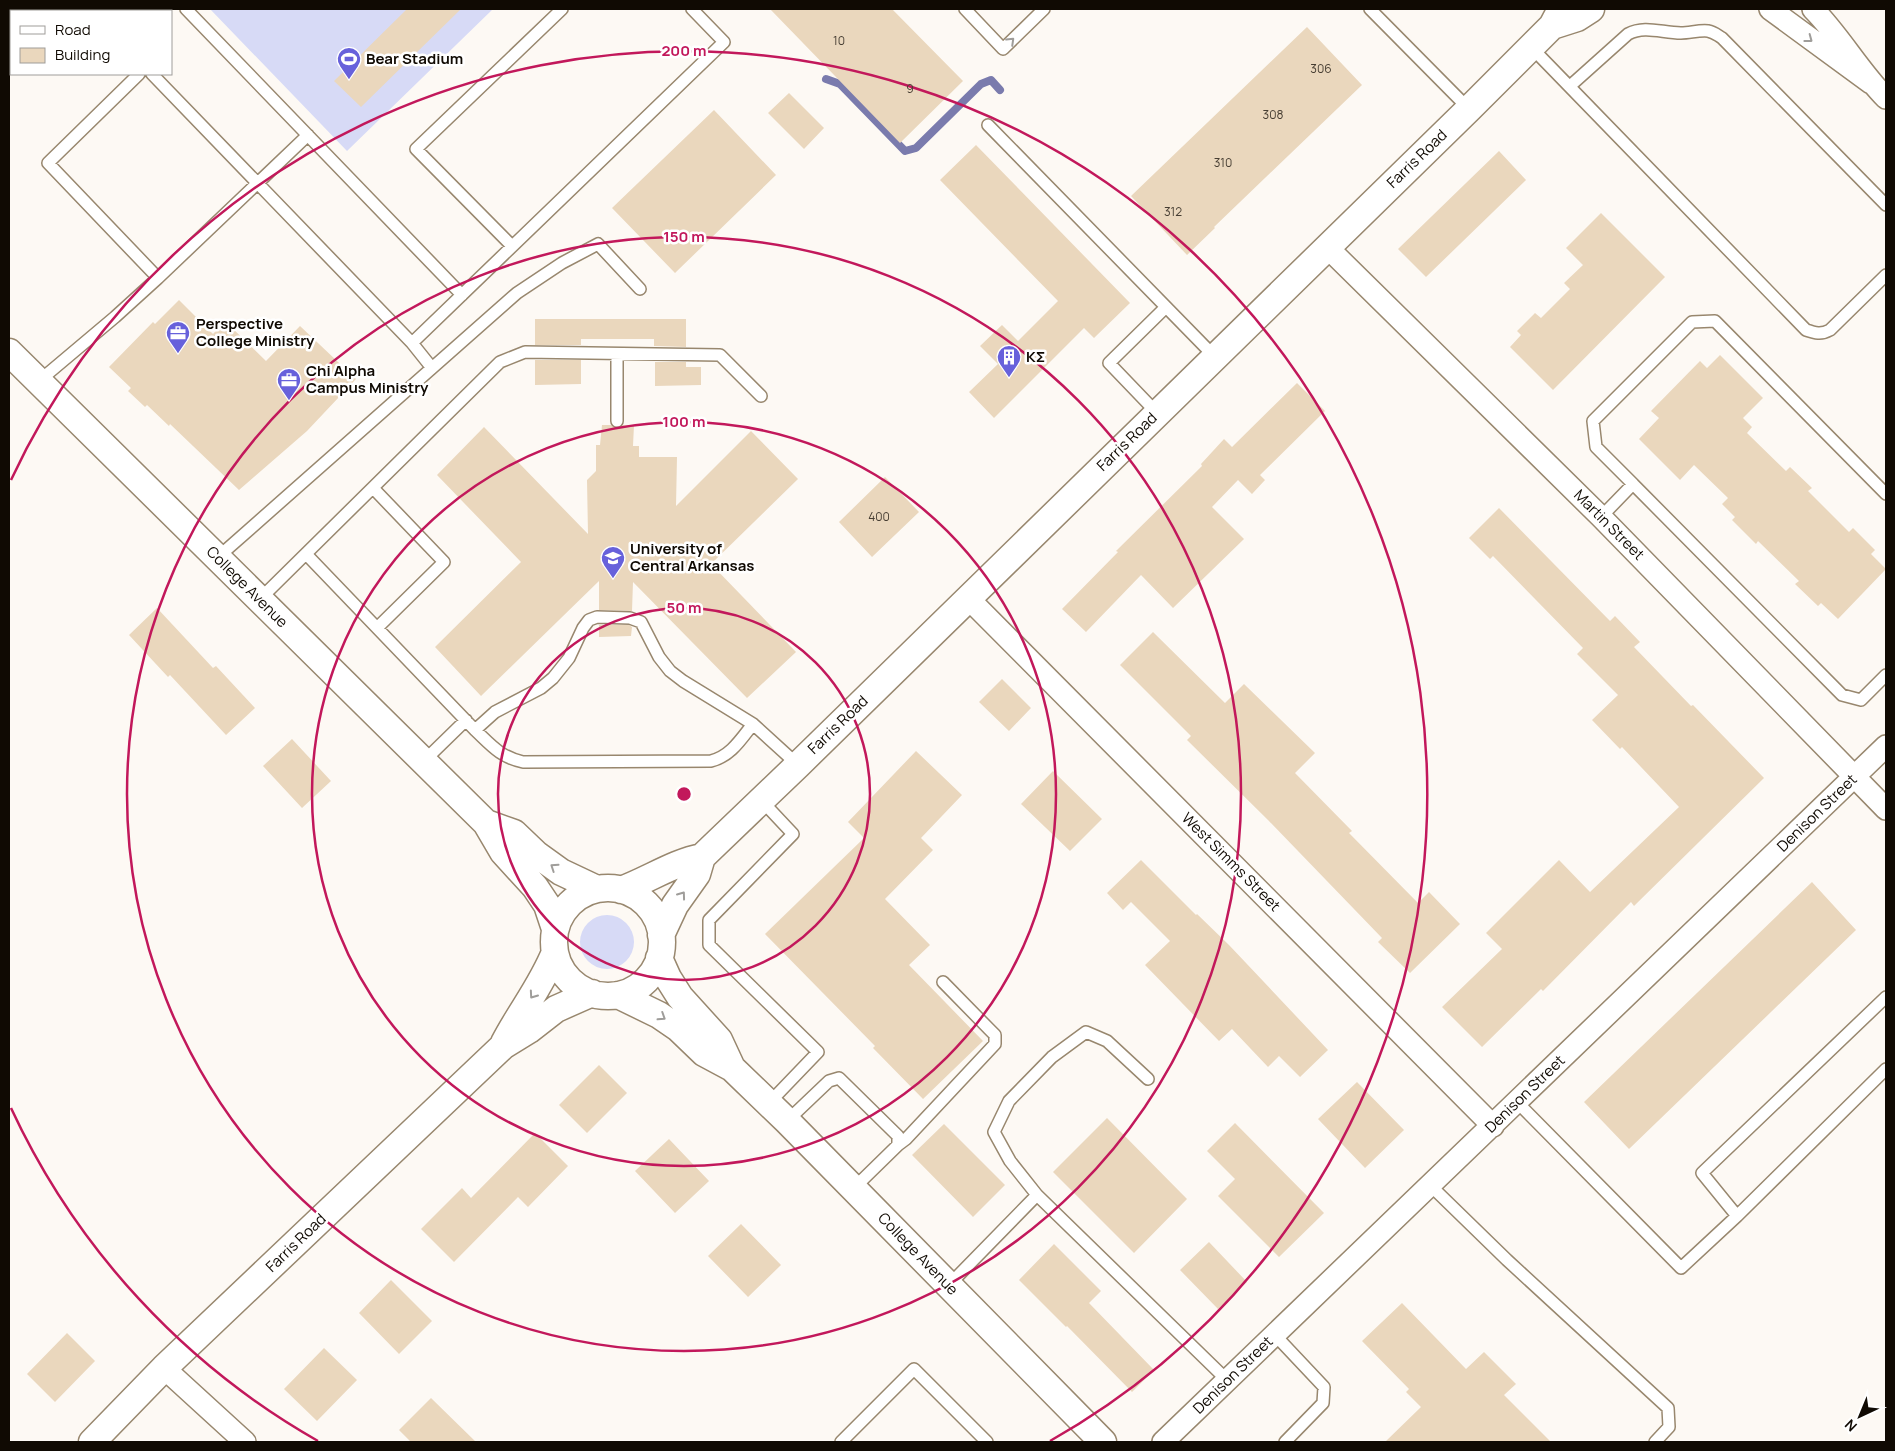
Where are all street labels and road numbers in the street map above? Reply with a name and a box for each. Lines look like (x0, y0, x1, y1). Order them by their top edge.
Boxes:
street label: Farris Road (1382, 125, 1451, 193)
street label: Farris Road (1092, 408, 1161, 476)
street label: Martin Street (1569, 485, 1649, 565)
street label: College Avenue (202, 541, 293, 632)
street label: Farris Road (803, 691, 872, 759)
street label: Denison Street (1772, 769, 1861, 856)
street label: West Simms Street (1177, 808, 1285, 916)
street label: Denison Street (1480, 1050, 1569, 1137)
street label: College Avenue (874, 1208, 963, 1300)
street label: Farris Road (261, 1209, 330, 1277)
street label: Denison Street (1188, 1331, 1277, 1418)

